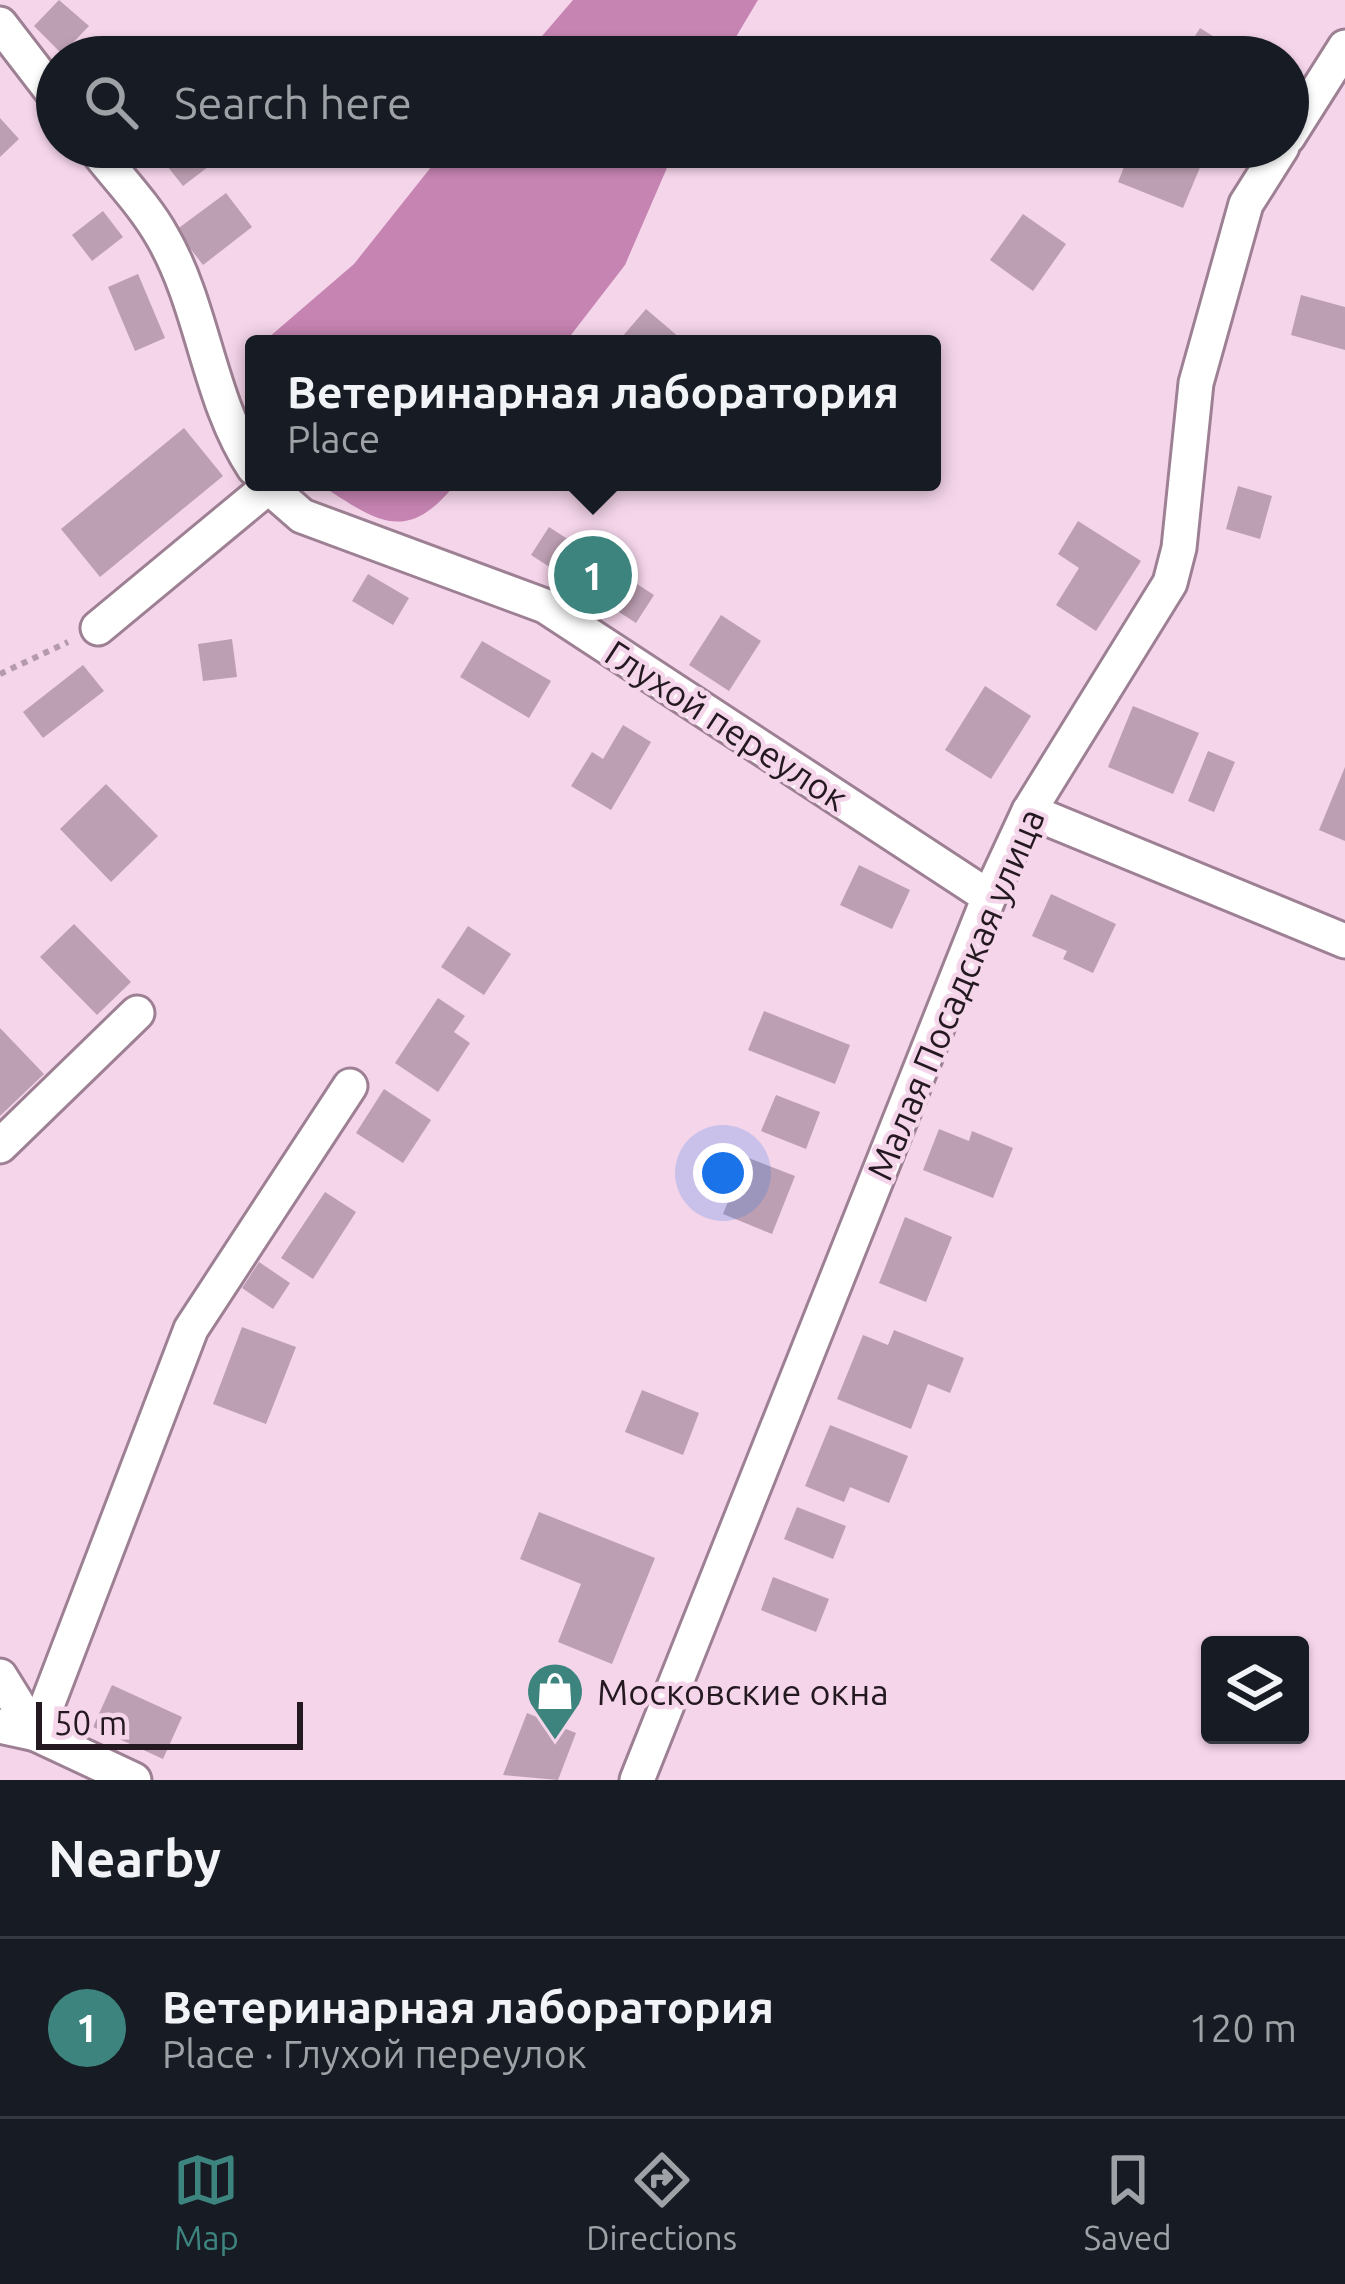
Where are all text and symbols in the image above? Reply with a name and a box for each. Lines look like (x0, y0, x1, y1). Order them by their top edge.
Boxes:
search box (36, 36, 1309, 168)
icon: search (78, 69, 144, 135)
text: Search here (174, 77, 412, 128)
popup (245, 335, 941, 491)
text: Ветеринарная лаборатория (287, 366, 899, 417)
text: Place (287, 417, 380, 460)
pin: 1 (554, 530, 632, 620)
street label: Глухой переулок (598, 631, 856, 819)
street label: Малая Посадская улица (858, 802, 1052, 1186)
your location (693, 1143, 753, 1203)
map controls (1201, 1636, 1309, 1744)
button: layers (1201, 1636, 1309, 1744)
shop icon: Московские окна (524, 1660, 586, 1742)
place label: Московские окна (597, 1671, 889, 1712)
scale bar (36, 1696, 303, 1749)
text: 50 m (54, 1704, 127, 1741)
text: Nearby (48, 1829, 221, 1887)
text: Ветеринарная лаборатория (162, 1981, 774, 2032)
text: 1 (76, 2006, 98, 2049)
text: 120 m (1188, 2006, 1297, 2049)
text: Place · Глухой переулок (162, 2032, 587, 2075)
tab: Map (173, 2147, 239, 2256)
tab: Directions (586, 2147, 737, 2256)
tab: Saved (1084, 2147, 1172, 2256)

